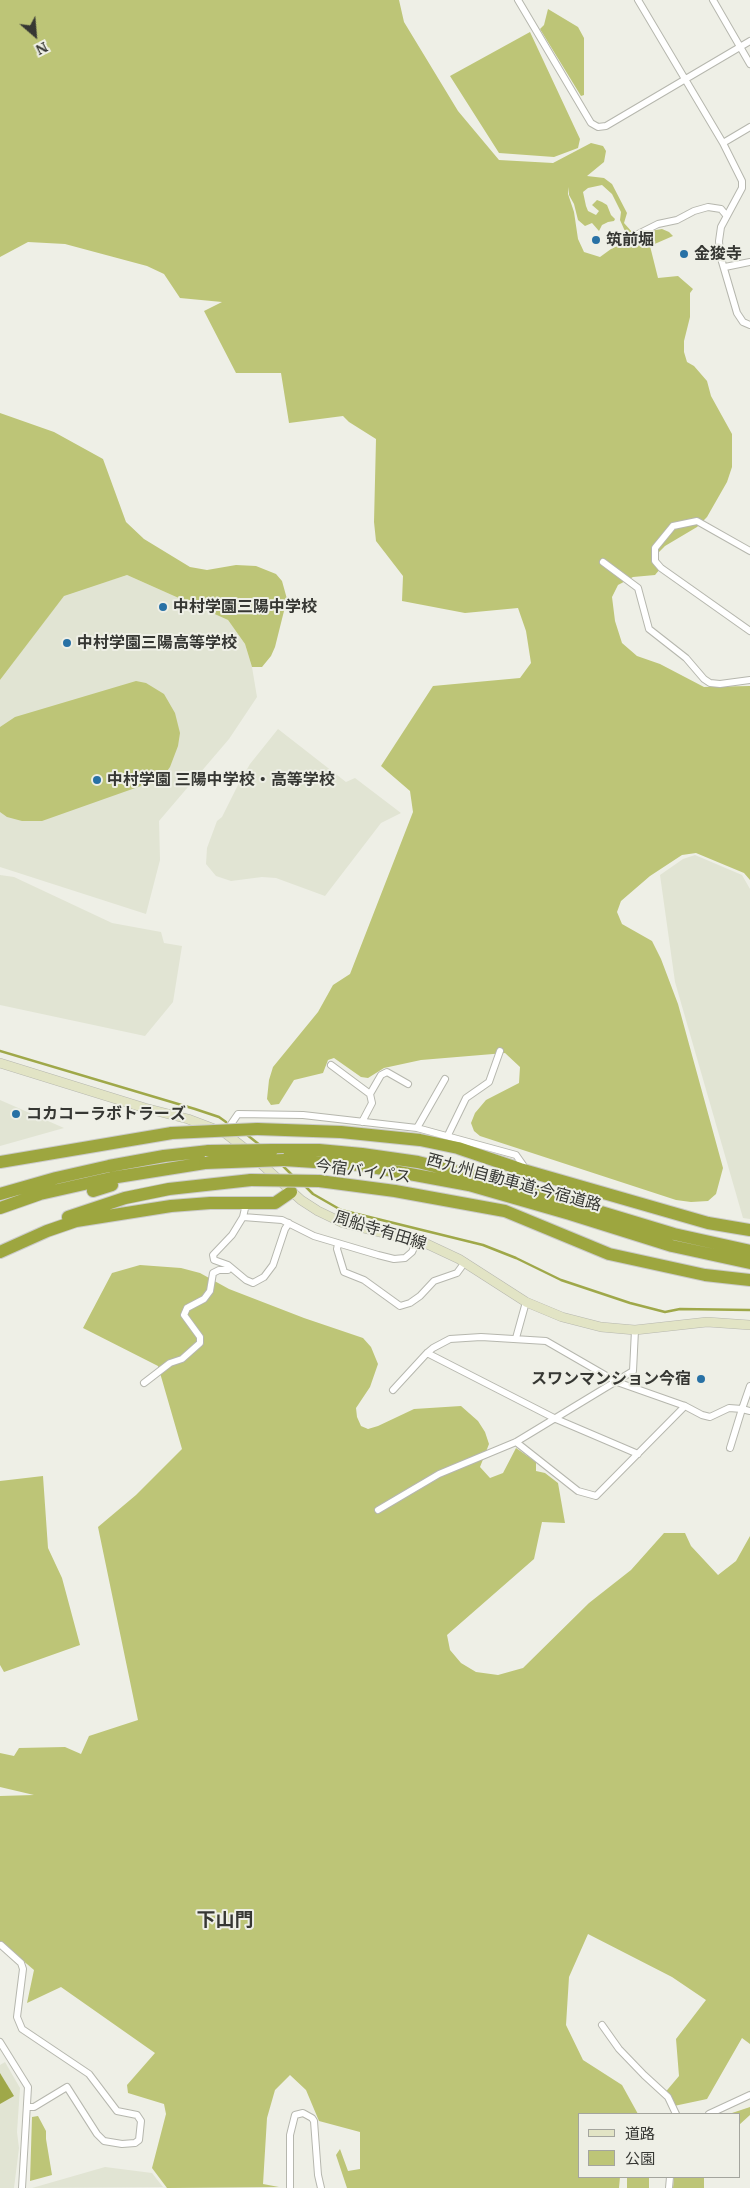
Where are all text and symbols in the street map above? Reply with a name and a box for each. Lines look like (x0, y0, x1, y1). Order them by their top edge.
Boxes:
north arrow (10, 10, 60, 60)
text: N (33, 38, 51, 59)
place label: 筑前堀 (606, 230, 654, 250)
marker: 筑前堀 (590, 234, 602, 246)
place label: 金狻寺 (694, 244, 742, 264)
marker: 金狻寺 (678, 248, 690, 260)
place label: 中村学園三陽中学校 (173, 597, 317, 617)
marker: 中村学園三陽中学校 (157, 601, 169, 613)
place label: 中村学園三陽高等学校 (77, 633, 237, 653)
marker: 中村学園三陽高等学校 (61, 637, 73, 649)
place label: 中村学園 三陽中学校・高等学校 (107, 770, 335, 790)
marker: 中村学園 三陽中学校・高等学校 (91, 774, 103, 786)
place label: コカコーラボトラーズ (26, 1104, 186, 1124)
marker: コカコーラボトラーズ (10, 1108, 22, 1120)
street label: 西九州自動車道;今宿道路 (425, 1150, 603, 1216)
street label: 今宿バイパス (314, 1157, 412, 1187)
street label: 周船寺有田線 (331, 1208, 429, 1254)
place label: スワンマンション今宿 (531, 1369, 691, 1389)
marker: スワンマンション今宿 (695, 1373, 707, 1385)
district label: 下山門 (197, 1910, 253, 1932)
legend (578, 2113, 740, 2178)
text: 道路 (625, 2124, 655, 2143)
text: 公園 (625, 2149, 655, 2168)

